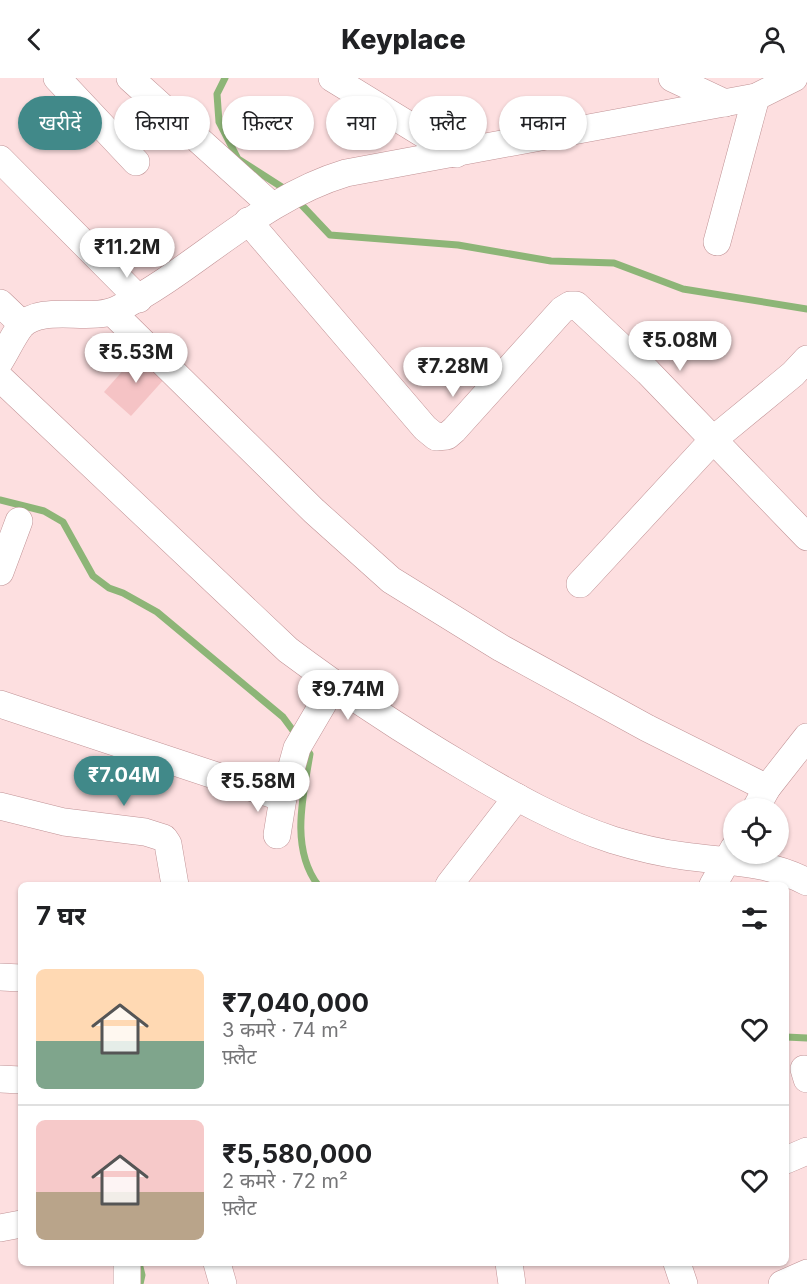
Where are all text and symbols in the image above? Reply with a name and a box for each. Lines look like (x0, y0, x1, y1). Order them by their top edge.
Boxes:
icon: back (18, 23, 51, 56)
text: Keyplace (341, 23, 466, 56)
icon: person (756, 23, 789, 56)
chip: खरीदें (18, 96, 102, 150)
chip: किराया (114, 96, 210, 150)
chip: फ़िल्टर (222, 96, 314, 150)
chip: नया (326, 96, 397, 150)
chip: फ़्लैट (409, 96, 487, 150)
chip: मकान (499, 96, 587, 150)
pin: ₹11.2M (78, 228, 176, 279)
text: ₹11.2M (94, 235, 160, 259)
pin: ₹5.08M (631, 321, 729, 372)
text: ₹5.08M (643, 328, 717, 352)
pin: ₹5.53M (87, 333, 185, 384)
text: ₹5.53M (99, 340, 173, 364)
pin: ₹7.28M (404, 347, 502, 398)
text: ₹7.28M (417, 354, 489, 378)
pin: ₹9.74M (299, 670, 397, 721)
text: ₹9.74M (312, 677, 384, 701)
pin: ₹7.04M (75, 756, 173, 807)
pin: ₹5.58M (209, 762, 307, 813)
text: ₹7.04M (88, 763, 160, 787)
text: ₹5.58M (221, 769, 295, 793)
map controls (723, 798, 789, 864)
button: locate (723, 798, 789, 864)
text: 7 घर (36, 900, 86, 931)
icon: filters (738, 902, 771, 935)
text: ₹7,040,000 (222, 987, 369, 1018)
icon: home (84, 993, 156, 1065)
icon: heart (738, 1013, 771, 1046)
text: 3 कमरे · 74 m² (222, 1018, 348, 1042)
text: फ़्लैट (222, 1045, 257, 1069)
text: ₹5,580,000 (222, 1138, 372, 1169)
icon: home (84, 1144, 156, 1216)
icon: heart (738, 1164, 771, 1197)
text: 2 कमरे · 72 m² (222, 1169, 348, 1193)
text: फ़्लैट (222, 1196, 257, 1220)

